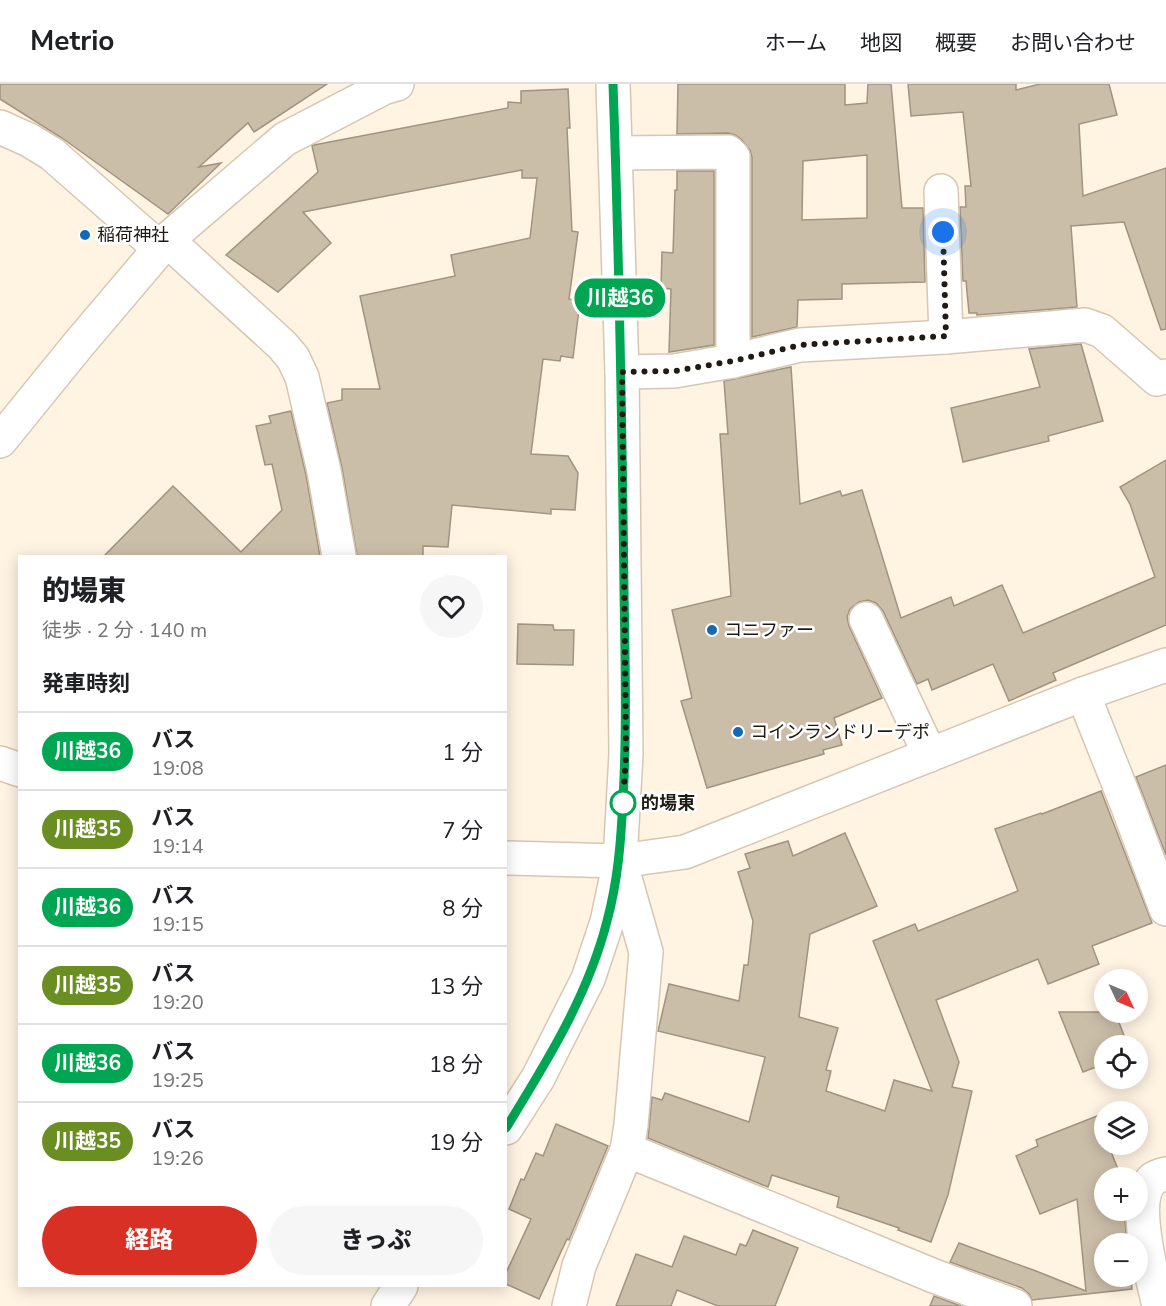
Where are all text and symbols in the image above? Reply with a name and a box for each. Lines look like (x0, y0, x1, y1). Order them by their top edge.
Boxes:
text: Metrio (30, 22, 114, 60)
text: ホーム (765, 29, 827, 57)
text: 地図 (860, 29, 902, 57)
text: 概要 (935, 29, 977, 57)
text: お問い合わせ (1010, 29, 1136, 57)
your location (928, 217, 958, 247)
place label: 稲荷神社 (97, 223, 169, 247)
marker: 稲荷神社 (78, 228, 92, 242)
line badge: 川越36 (578, 278, 662, 318)
text: 川越36 (586, 284, 654, 312)
text: 的場東 (42, 572, 126, 610)
button: heart (420, 575, 483, 638)
text: 徒歩 · 2 分 · 140 m (42, 617, 207, 644)
place label: コニファー (724, 618, 814, 642)
marker: コニファー (705, 623, 719, 637)
text: 発車時刻 (42, 669, 130, 699)
place label: コインランドリーデポ (750, 720, 930, 744)
text: バス (151, 725, 195, 755)
marker: コインランドリーデポ (731, 725, 745, 739)
text: 川越36 (54, 737, 121, 765)
text: 1 分 (442, 738, 483, 768)
text: 19:08 (151, 755, 204, 782)
marker: 的場東 (610, 790, 636, 816)
place label: 的場東 (641, 791, 695, 815)
text: バス (151, 803, 195, 833)
text: 川越35 (54, 815, 121, 843)
text: 7 分 (442, 816, 483, 846)
text: 19:14 (151, 833, 204, 860)
text: バス (151, 881, 195, 911)
text: 川越36 (54, 893, 121, 921)
text: 8 分 (442, 894, 483, 924)
text: 19:15 (151, 911, 204, 938)
text: バス (151, 959, 195, 989)
north arrow (1094, 969, 1148, 1023)
map controls (1094, 969, 1148, 1287)
text: 川越35 (54, 971, 121, 999)
text: 13 分 (429, 972, 483, 1002)
text: 19:20 (151, 989, 204, 1016)
button: locate (1094, 1035, 1148, 1089)
text: バス (151, 1037, 195, 1067)
text: 川越36 (54, 1049, 121, 1077)
text: 18 分 (429, 1050, 483, 1080)
text: 19:25 (151, 1067, 204, 1094)
button: layers (1094, 1101, 1148, 1155)
text: バス (151, 1115, 195, 1145)
text: 川越35 (54, 1127, 121, 1155)
text: 19 分 (429, 1128, 483, 1158)
text: 19:26 (151, 1145, 204, 1172)
button: + (1094, 1167, 1148, 1221)
button: 経路 (42, 1206, 257, 1275)
button: きっぷ (269, 1206, 483, 1275)
button: − (1094, 1233, 1148, 1287)

